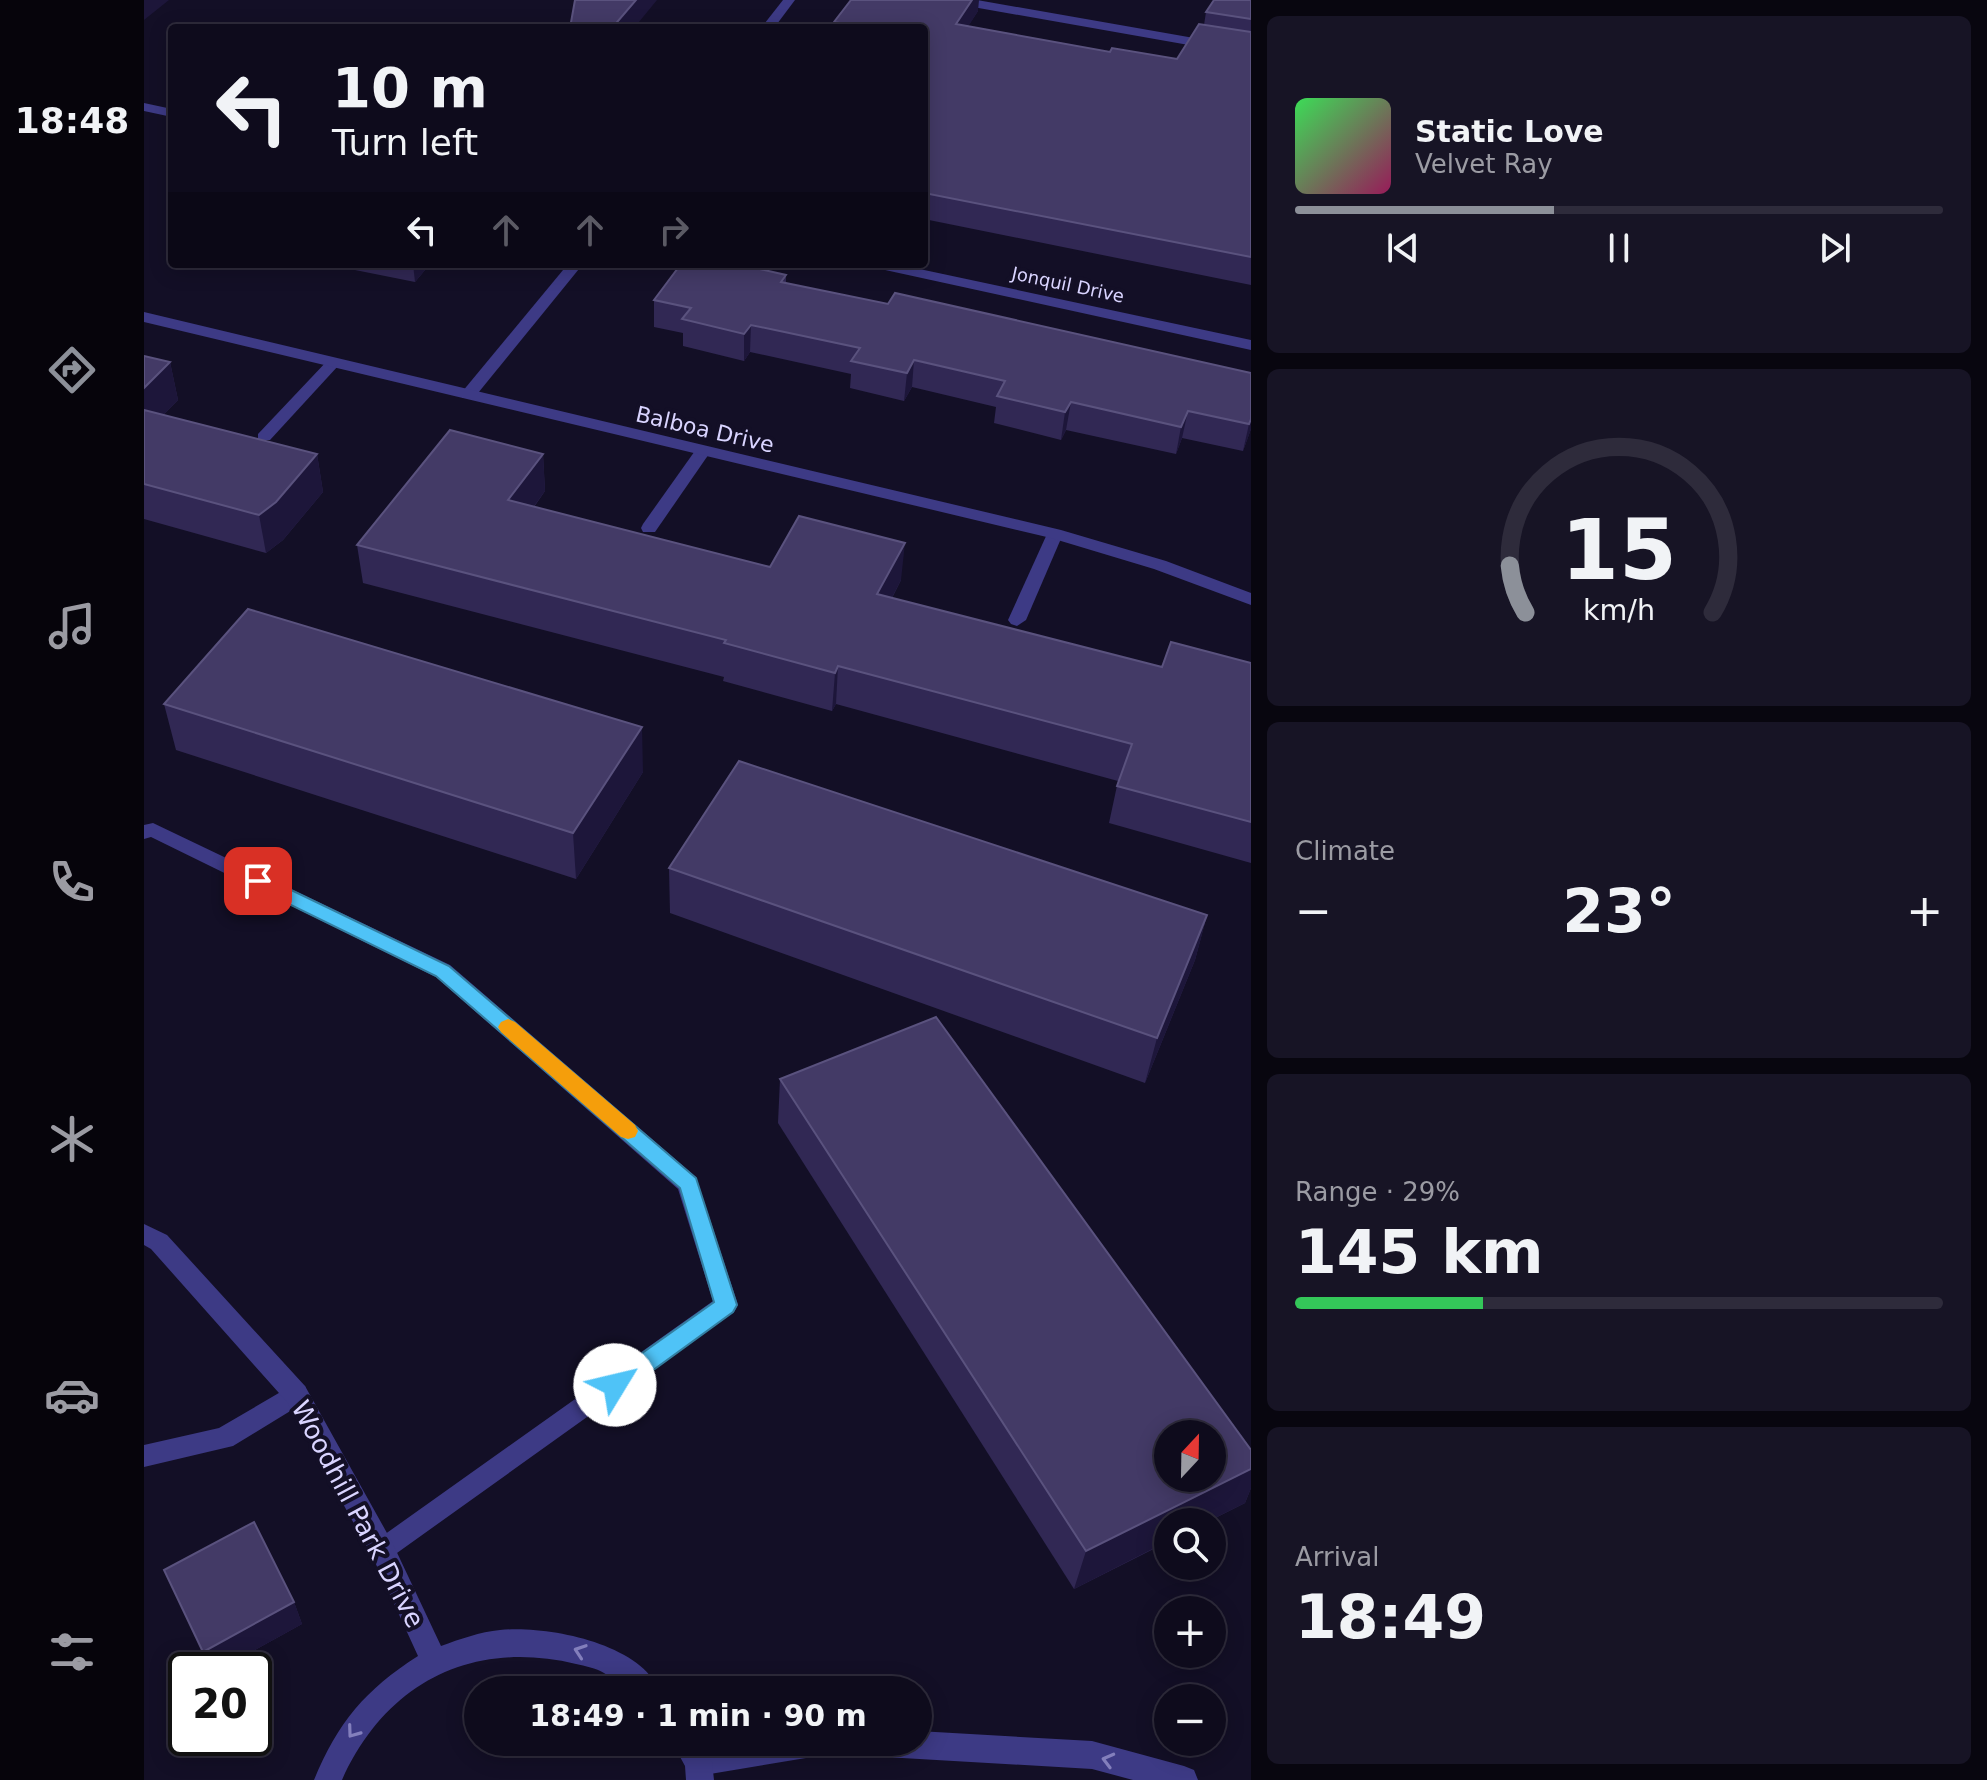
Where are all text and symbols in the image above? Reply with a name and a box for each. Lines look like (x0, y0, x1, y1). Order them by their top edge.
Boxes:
text: 10 m (332, 55, 488, 120)
icon: left (200, 56, 304, 160)
text: 18:48 (15, 100, 129, 141)
text: Static Love (1415, 114, 1604, 149)
text: Turn left (332, 122, 478, 163)
text: Velvet Ray (1415, 149, 1553, 179)
icon: left (400, 208, 444, 252)
icon: ahead (484, 208, 528, 252)
icon: ahead (568, 208, 612, 252)
icon: right (652, 208, 696, 252)
icon: previous (1381, 226, 1425, 270)
icon: pause (1597, 226, 1641, 270)
icon: next (1813, 226, 1857, 270)
street label: Jonquil Drive (1009, 262, 1126, 307)
icon: directions (44, 342, 100, 398)
street label: Balboa Drive (633, 401, 777, 458)
text: 15 (1561, 502, 1677, 599)
text: km/h (1583, 593, 1655, 627)
icon: music (44, 598, 100, 654)
text: Climate (1295, 836, 1395, 866)
pin (224, 847, 292, 915)
icon: phone (44, 854, 100, 910)
icon: arrive (236, 859, 280, 903)
text: 23° (1562, 876, 1676, 946)
text: − (1295, 885, 1332, 936)
text: + (1906, 885, 1943, 936)
icon: climate (44, 1111, 100, 1167)
text: Range · 29% (1295, 1177, 1460, 1207)
text: 145 km (1295, 1217, 1544, 1287)
position arrow (573, 1343, 657, 1427)
icon: car (44, 1367, 100, 1423)
street label: Woodhill Park Drive (285, 1395, 431, 1633)
north arrow (1154, 1420, 1226, 1492)
map controls (1154, 1420, 1226, 1756)
button: search (1154, 1508, 1226, 1580)
text: Arrival (1295, 1542, 1379, 1572)
text: 18:49 (1295, 1582, 1486, 1652)
button: + (1154, 1596, 1226, 1668)
icon: filters (44, 1624, 100, 1680)
one-way arrow (574, 1645, 588, 1661)
speed limit sign: 20 (168, 1652, 272, 1756)
button: − (1154, 1684, 1226, 1756)
text: 18:49 · 1 min · 90 m (529, 1698, 867, 1733)
one-way arrow (349, 1724, 363, 1738)
one-way arrow (1102, 1753, 1116, 1769)

